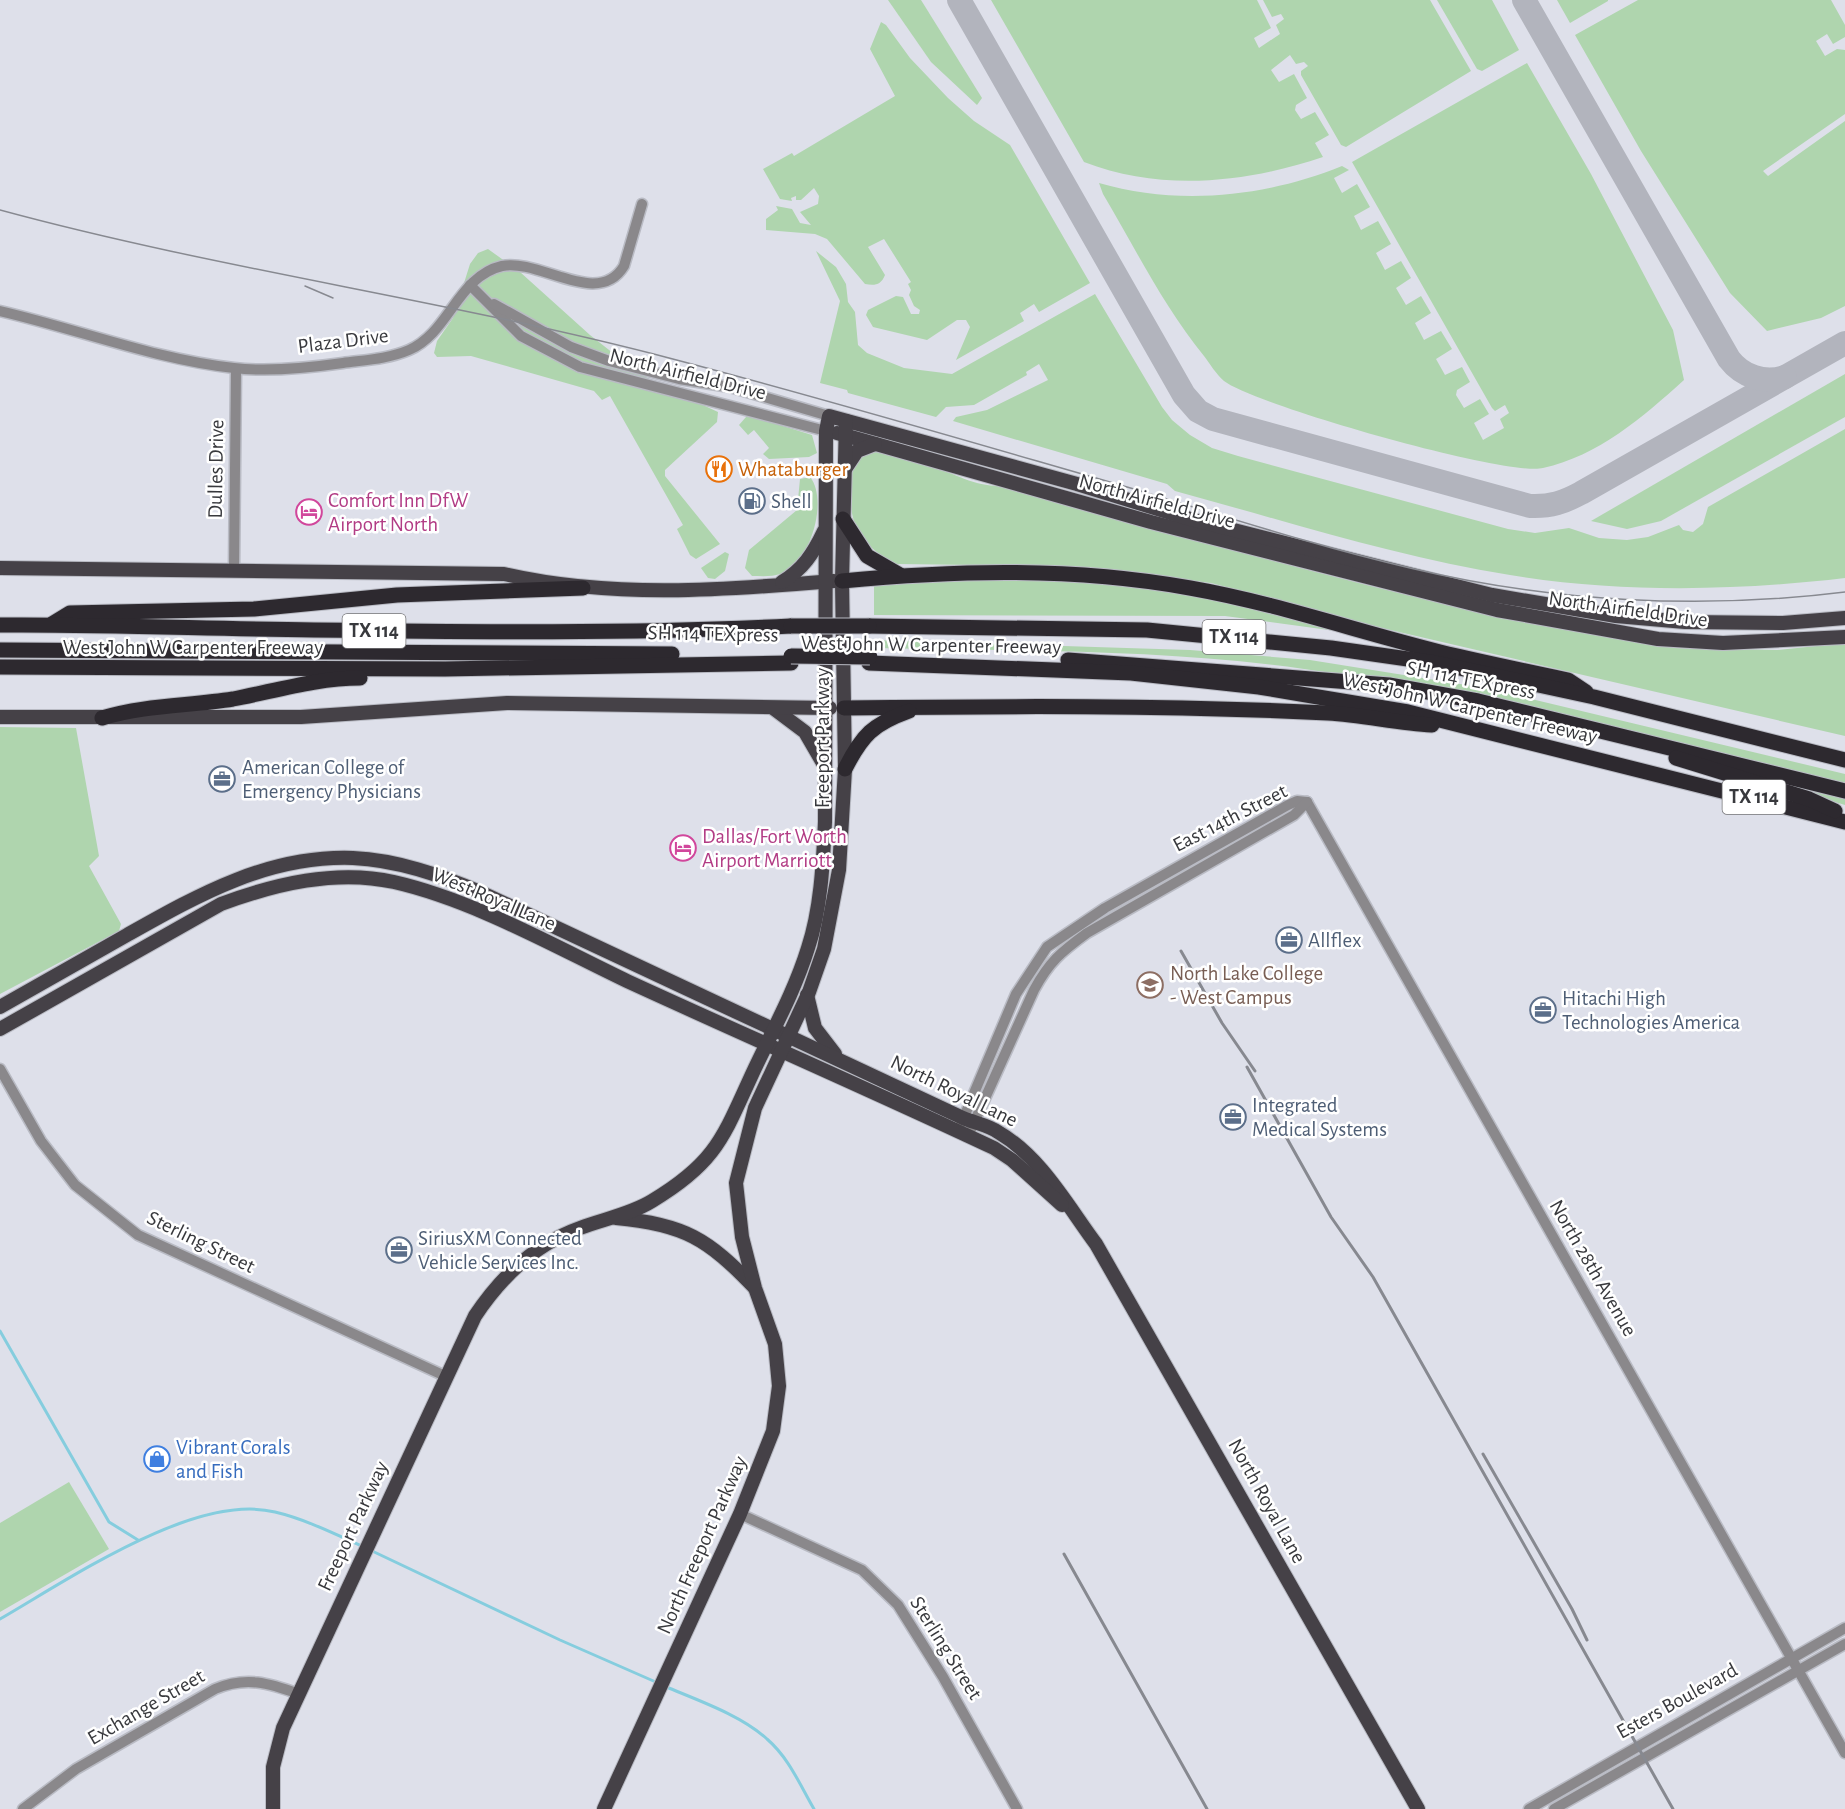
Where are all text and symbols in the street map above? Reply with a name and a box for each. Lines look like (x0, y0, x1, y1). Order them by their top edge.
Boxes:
street label: Plaza Drive (296, 325, 390, 357)
street label: North Airfield Drive (608, 344, 768, 404)
street label: Dulles Drive (205, 419, 227, 519)
restaurant icon: Whataburger (704, 454, 734, 484)
place label: Whataburger (738, 459, 849, 480)
street label: North Airfield Drive (1077, 470, 1237, 532)
fuel station icon: Shell (737, 486, 767, 516)
place label: Comfort Inn DfW Airport North (328, 490, 469, 535)
place label: Shell (771, 491, 812, 512)
hotel icon: Comfort Inn DfW Airport North (294, 497, 324, 527)
street label: North Airfield Drive (1547, 587, 1709, 631)
road number: TX 114 (342, 614, 406, 648)
road number: TX 114 (1202, 620, 1266, 654)
street label: SH 114 TEXpress (647, 622, 779, 646)
street label: West John W Carpenter Freeway (801, 632, 1061, 658)
street label: West John W Carpenter Freeway (63, 637, 323, 658)
street label: SH 114 TEXpress (1405, 657, 1537, 703)
street label: Freeport Parkway (812, 668, 833, 808)
street label: West John W Carpenter Freeway (1341, 668, 1599, 748)
place label: American College of Emergency Physicians (242, 757, 421, 802)
office icon: American College of Emergency Physicians (207, 764, 237, 794)
street label: East 14th Street (1169, 780, 1291, 856)
road number: TX 114 (1722, 780, 1786, 814)
place label: Dallas/Fort Worth Airport Marriott (702, 826, 847, 871)
hotel icon: Dallas/Fort Worth Airport Marriott (668, 833, 698, 863)
street label: West Royal Lane (429, 864, 559, 934)
office icon: Allflex (1274, 925, 1304, 955)
place label: Allflex (1308, 930, 1361, 951)
place label: North Lake College - West Campus (1170, 963, 1323, 1008)
school or university icon: North Lake College - West Campus (1135, 970, 1165, 1000)
place label: Hitachi High Technologies America (1562, 988, 1740, 1033)
office icon: Hitachi High Technologies America (1528, 995, 1558, 1025)
street label: North Royal Lane (887, 1051, 1021, 1131)
place label: Integrated Medical Systems (1252, 1095, 1387, 1140)
office icon: Integrated Medical Systems (1218, 1102, 1248, 1132)
street label: North 28th Avenue (1545, 1196, 1641, 1340)
street label: Sterling Street (144, 1207, 258, 1277)
place label: SiriusXM Connected Vehicle Services Inc. (418, 1228, 582, 1273)
office icon: SiriusXM Connected Vehicle Services Inc. (384, 1235, 414, 1265)
street label: North Royal Lane (1224, 1435, 1310, 1567)
place label: Vibrant Corals and Fish (176, 1437, 290, 1482)
shop icon: Vibrant Corals and Fish (142, 1444, 172, 1474)
street label: North Freeport Parkway (653, 1453, 751, 1637)
street label: Freeport Parkway (314, 1458, 392, 1594)
street label: Sterling Street (906, 1593, 986, 1703)
street label: Esters Boulevard (1613, 1659, 1741, 1743)
street label: Exchange Street (84, 1665, 208, 1749)

